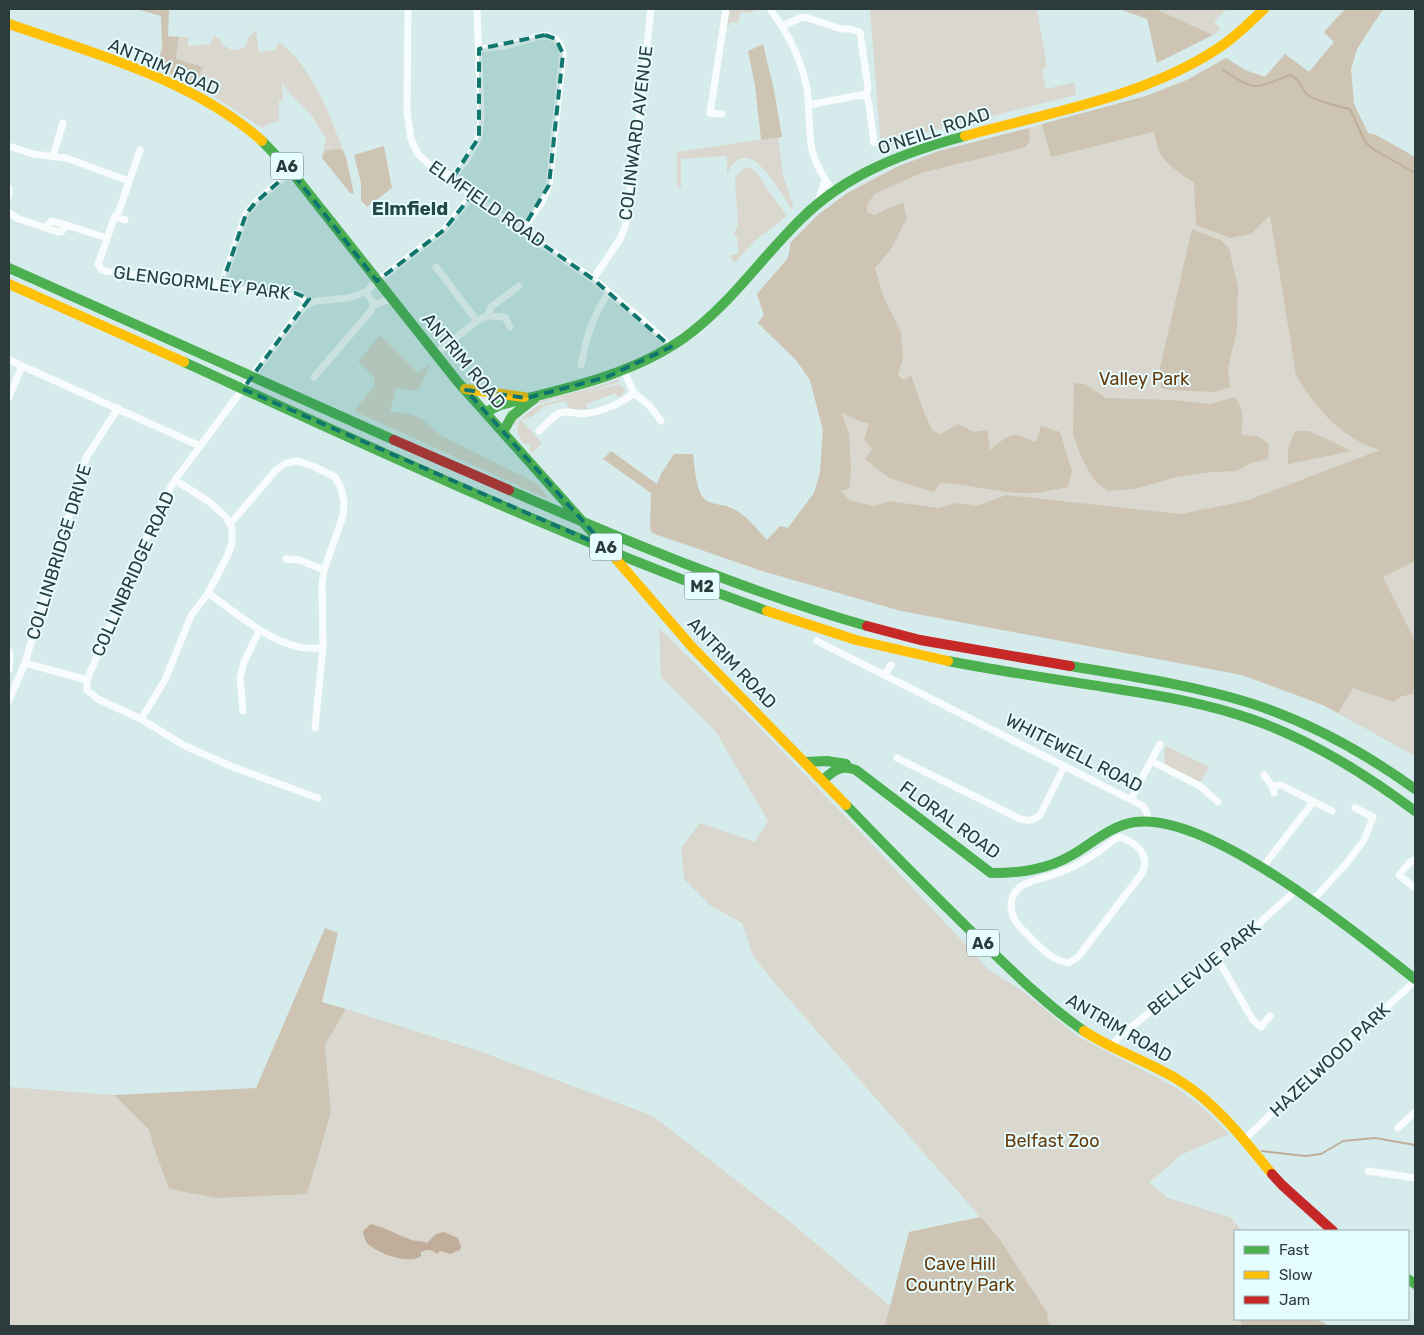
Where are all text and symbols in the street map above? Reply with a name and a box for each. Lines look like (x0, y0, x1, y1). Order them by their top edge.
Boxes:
street label: ANTRIM ROAD (105, 34, 223, 100)
street label: COLINWARD AVENUE (614, 44, 658, 222)
street label: O'NEILL ROAD (875, 102, 993, 160)
road number: A6 (271, 153, 303, 180)
street label: ELMFIELD ROAD (425, 156, 549, 252)
district label: Elmfield (372, 197, 448, 220)
street label: GLENGORMLEY PARK (112, 261, 292, 305)
street label: ANTRIM ROAD (417, 309, 511, 413)
park label: Valley Park (1099, 368, 1190, 390)
street label: COLLINBRIDGE DRIVE (22, 462, 96, 642)
street label: COLLINBRIDGE ROAD (87, 488, 179, 660)
road number: A6 (590, 534, 622, 560)
road number: M2 (684, 572, 720, 600)
street label: ANTRIM ROAD (683, 613, 781, 713)
street label: WHITEWELL ROAD (1002, 709, 1146, 797)
street label: FLORAL ROAD (895, 776, 1005, 864)
street label: BELLEVUE PARK (1143, 916, 1265, 1020)
road number: A6 (967, 930, 999, 956)
street label: ANTRIM ROAD (1062, 989, 1176, 1067)
street label: HAZELWOOD PARK (1265, 998, 1395, 1122)
park label: Belfast Zoo (1004, 1130, 1100, 1152)
legend (1234, 1230, 1409, 1320)
text: Fast (1279, 1241, 1309, 1259)
park label: Cave Hill Country Park (905, 1253, 1015, 1296)
text: Slow (1279, 1266, 1312, 1284)
text: Jam (1279, 1291, 1310, 1309)

